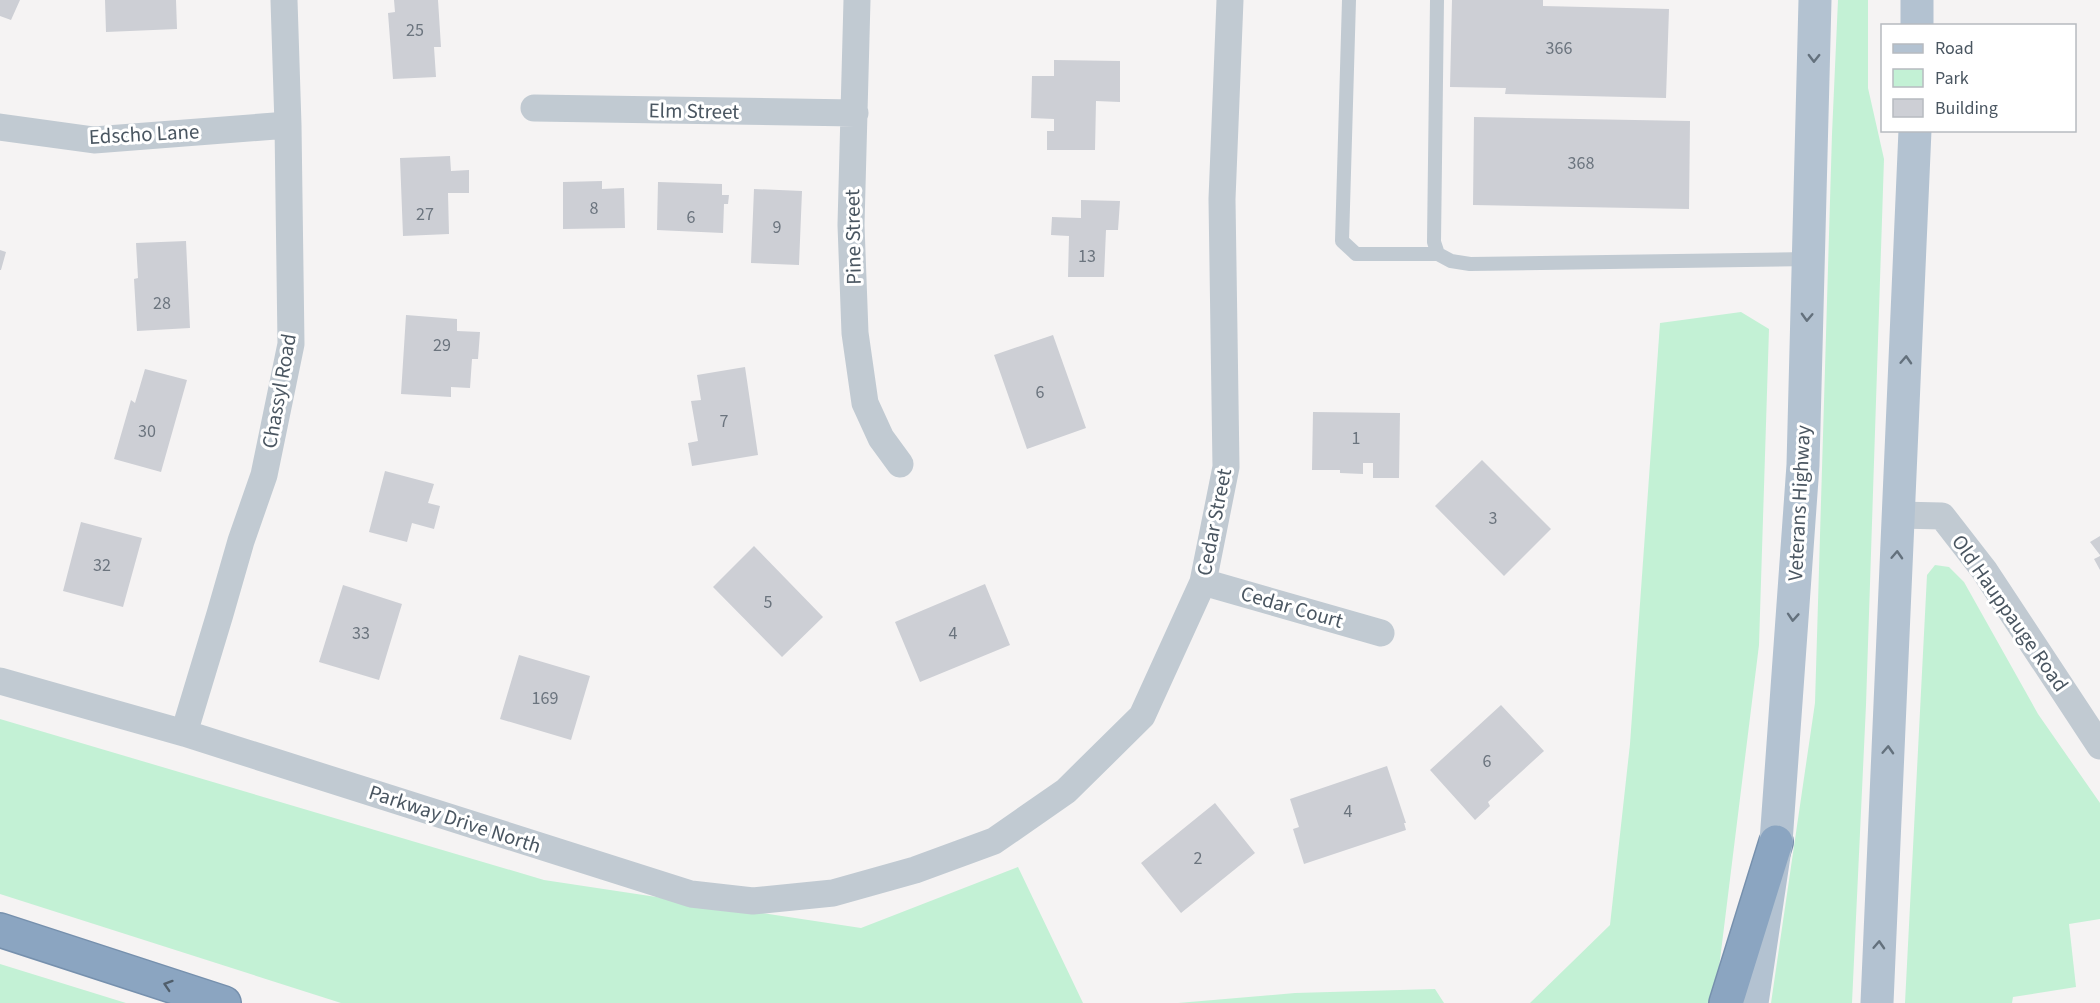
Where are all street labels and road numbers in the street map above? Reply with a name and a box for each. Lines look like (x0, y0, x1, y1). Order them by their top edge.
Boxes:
street label: Elm Street (648, 95, 740, 127)
street label: Edscho Lane (88, 116, 200, 152)
street label: Pine Street (837, 189, 869, 285)
street label: Chassyl Road (254, 331, 304, 451)
street label: Veterans Highway (1780, 424, 1818, 582)
street label: Cedar Street (1189, 466, 1239, 578)
street label: Old Hauppauge Road (1944, 528, 2076, 698)
street label: Cedar Court (1237, 578, 1347, 636)
street label: Parkway Drive North (365, 777, 545, 861)

